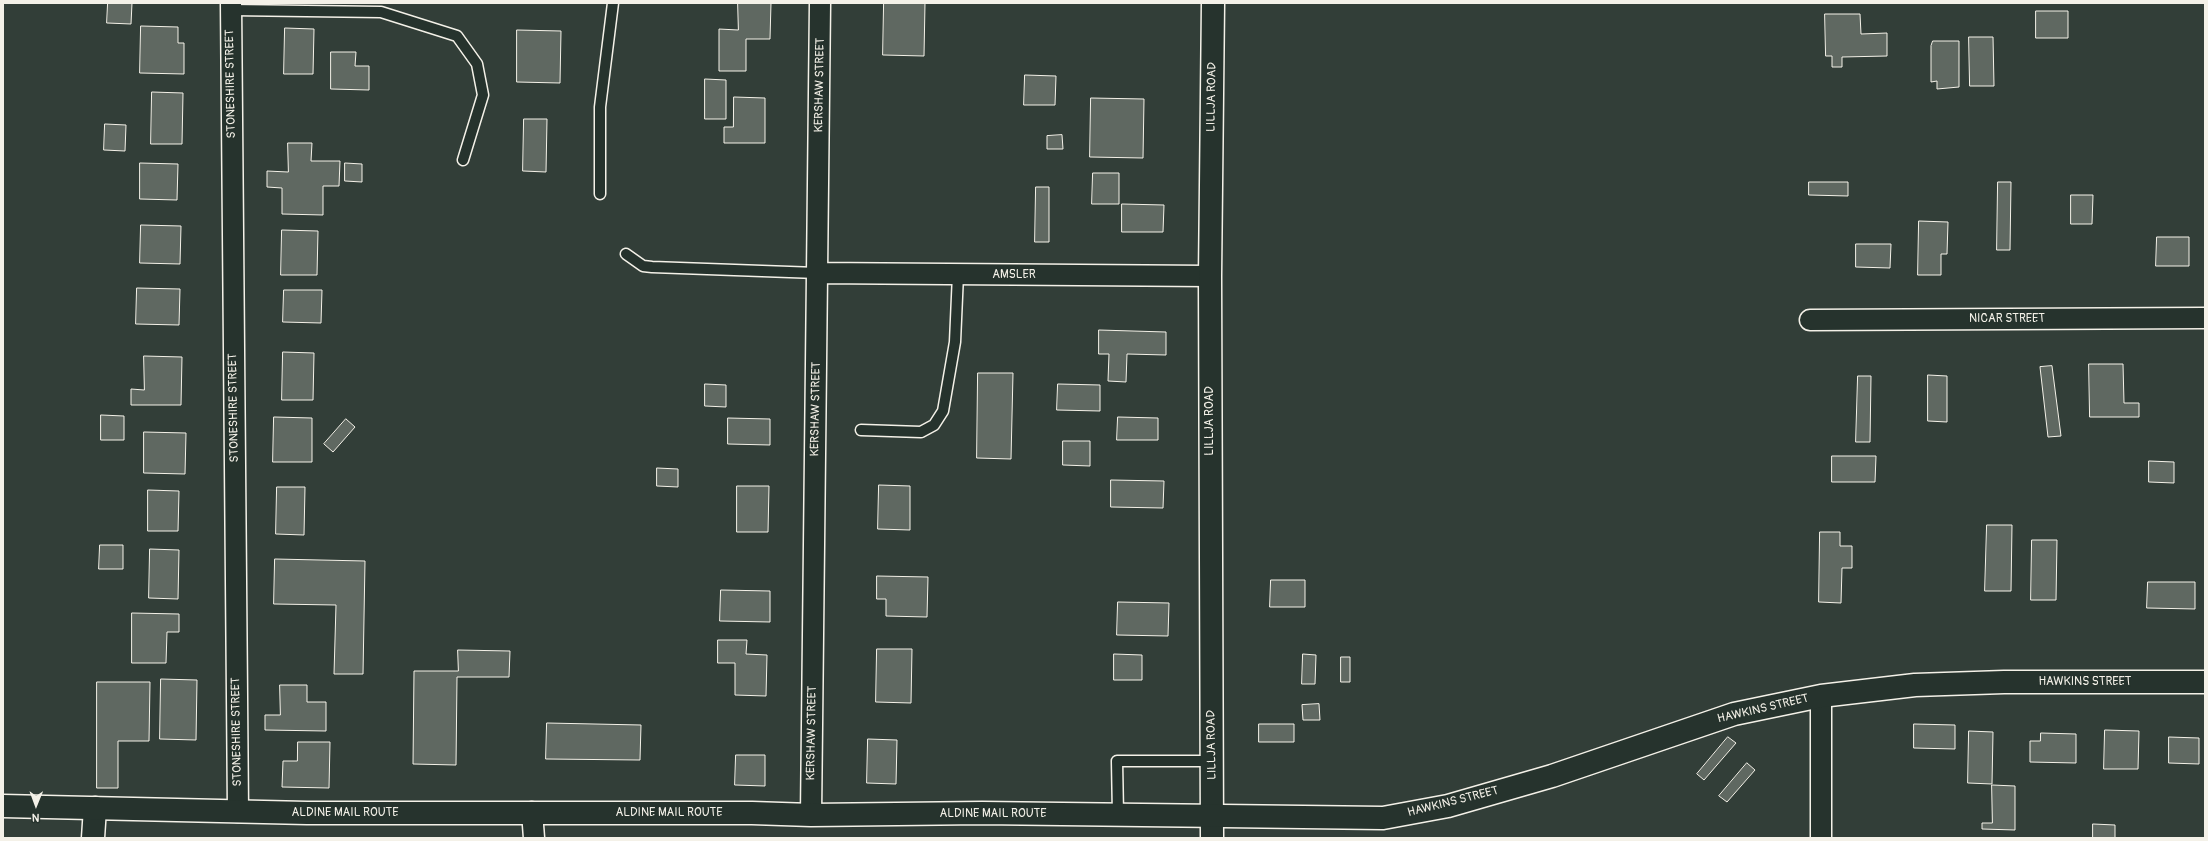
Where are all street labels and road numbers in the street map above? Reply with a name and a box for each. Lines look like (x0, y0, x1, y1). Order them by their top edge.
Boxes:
street label: STONESHIRE STREET (223, 29, 239, 139)
street label: KERSHAW STREET (812, 38, 828, 132)
street label: LILLJA ROAD (1204, 62, 1220, 132)
street label: AMSLER (992, 268, 1036, 282)
street label: NICAR STREET (1969, 312, 2045, 326)
street label: STONESHIRE STREET (226, 353, 242, 463)
street label: KERSHAW STREET (808, 362, 824, 456)
street label: LILLJA ROAD (1203, 386, 1217, 456)
street label: HAWKINS STREET (2039, 675, 2131, 689)
street label: STONESHIRE STREET (229, 677, 245, 787)
street label: KERSHAW STREET (804, 686, 820, 780)
street label: HAWKINS STREET (1716, 692, 1810, 726)
street label: LILLJA ROAD (1204, 710, 1220, 780)
street label: HAWKINS STREET (1406, 784, 1500, 820)
street label: ALDINE MAIL ROUTE (291, 806, 399, 820)
street label: ALDINE MAIL ROUTE (615, 806, 723, 820)
street label: ALDINE MAIL ROUTE (939, 807, 1047, 821)

